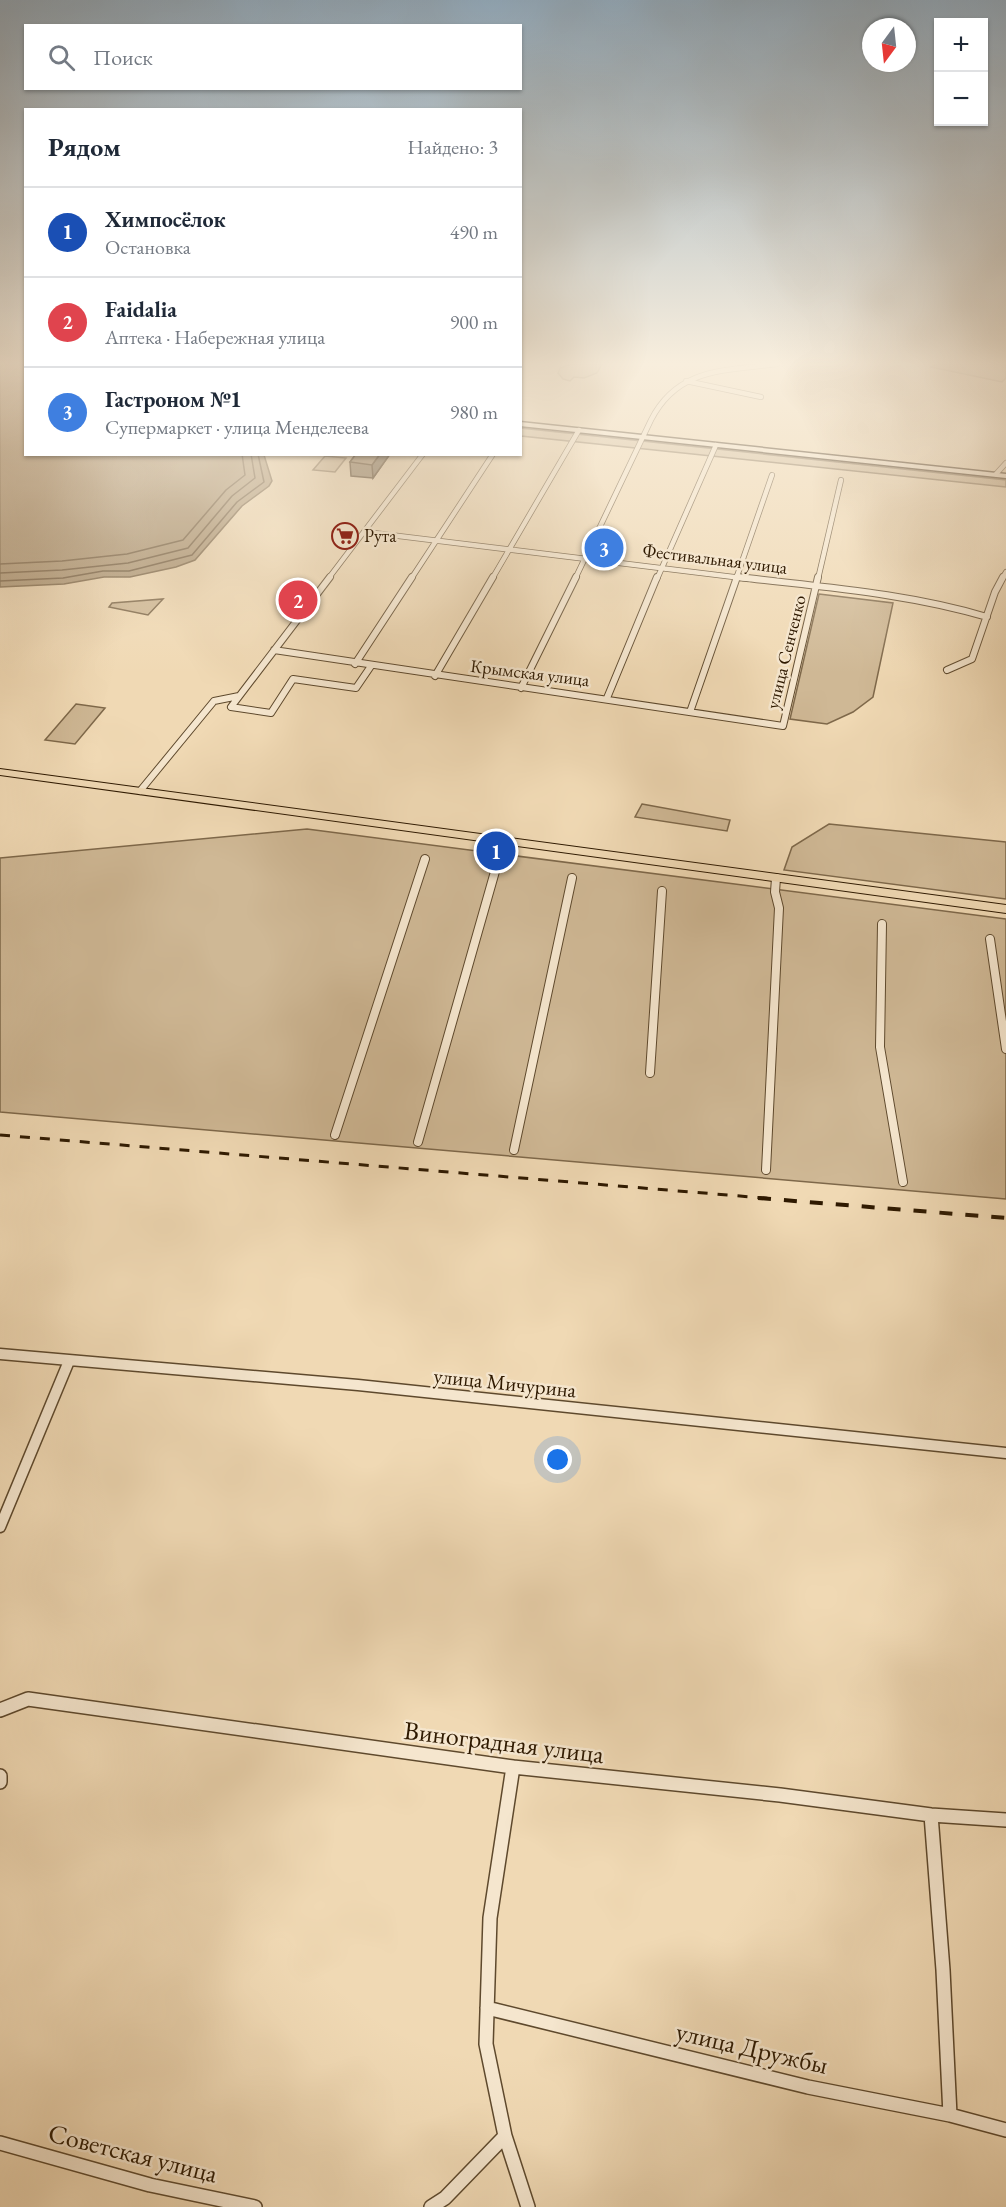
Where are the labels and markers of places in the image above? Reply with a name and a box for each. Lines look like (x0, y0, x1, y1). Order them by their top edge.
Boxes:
supermarket icon: Рута (330, 521, 360, 551)
place label: Рута (364, 524, 397, 547)
pin: 3 (584, 526, 624, 570)
pin: 2 (278, 578, 318, 622)
pin: 1 (476, 828, 516, 874)

